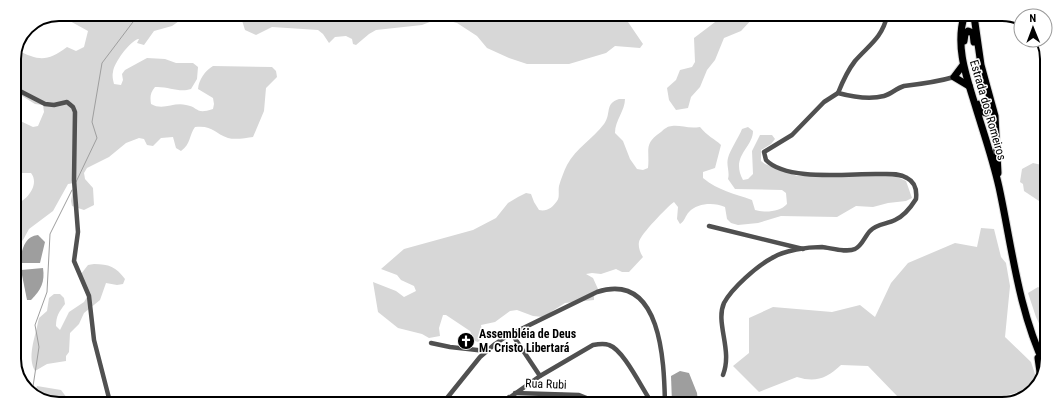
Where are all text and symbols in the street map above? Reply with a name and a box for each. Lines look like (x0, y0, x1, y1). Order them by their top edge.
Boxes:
north arrow (1013, 8, 1053, 48)
text: N (1029, 12, 1037, 25)
street label: Estrada dos Romeiros (967, 58, 1009, 162)
place label: Assembléia de Deus M. Cristo Libertará (479, 327, 577, 355)
church icon: Assembléia de Deus M. Cristo Libertará (456, 331, 476, 351)
street label: Rua Rubi (525, 376, 567, 392)

